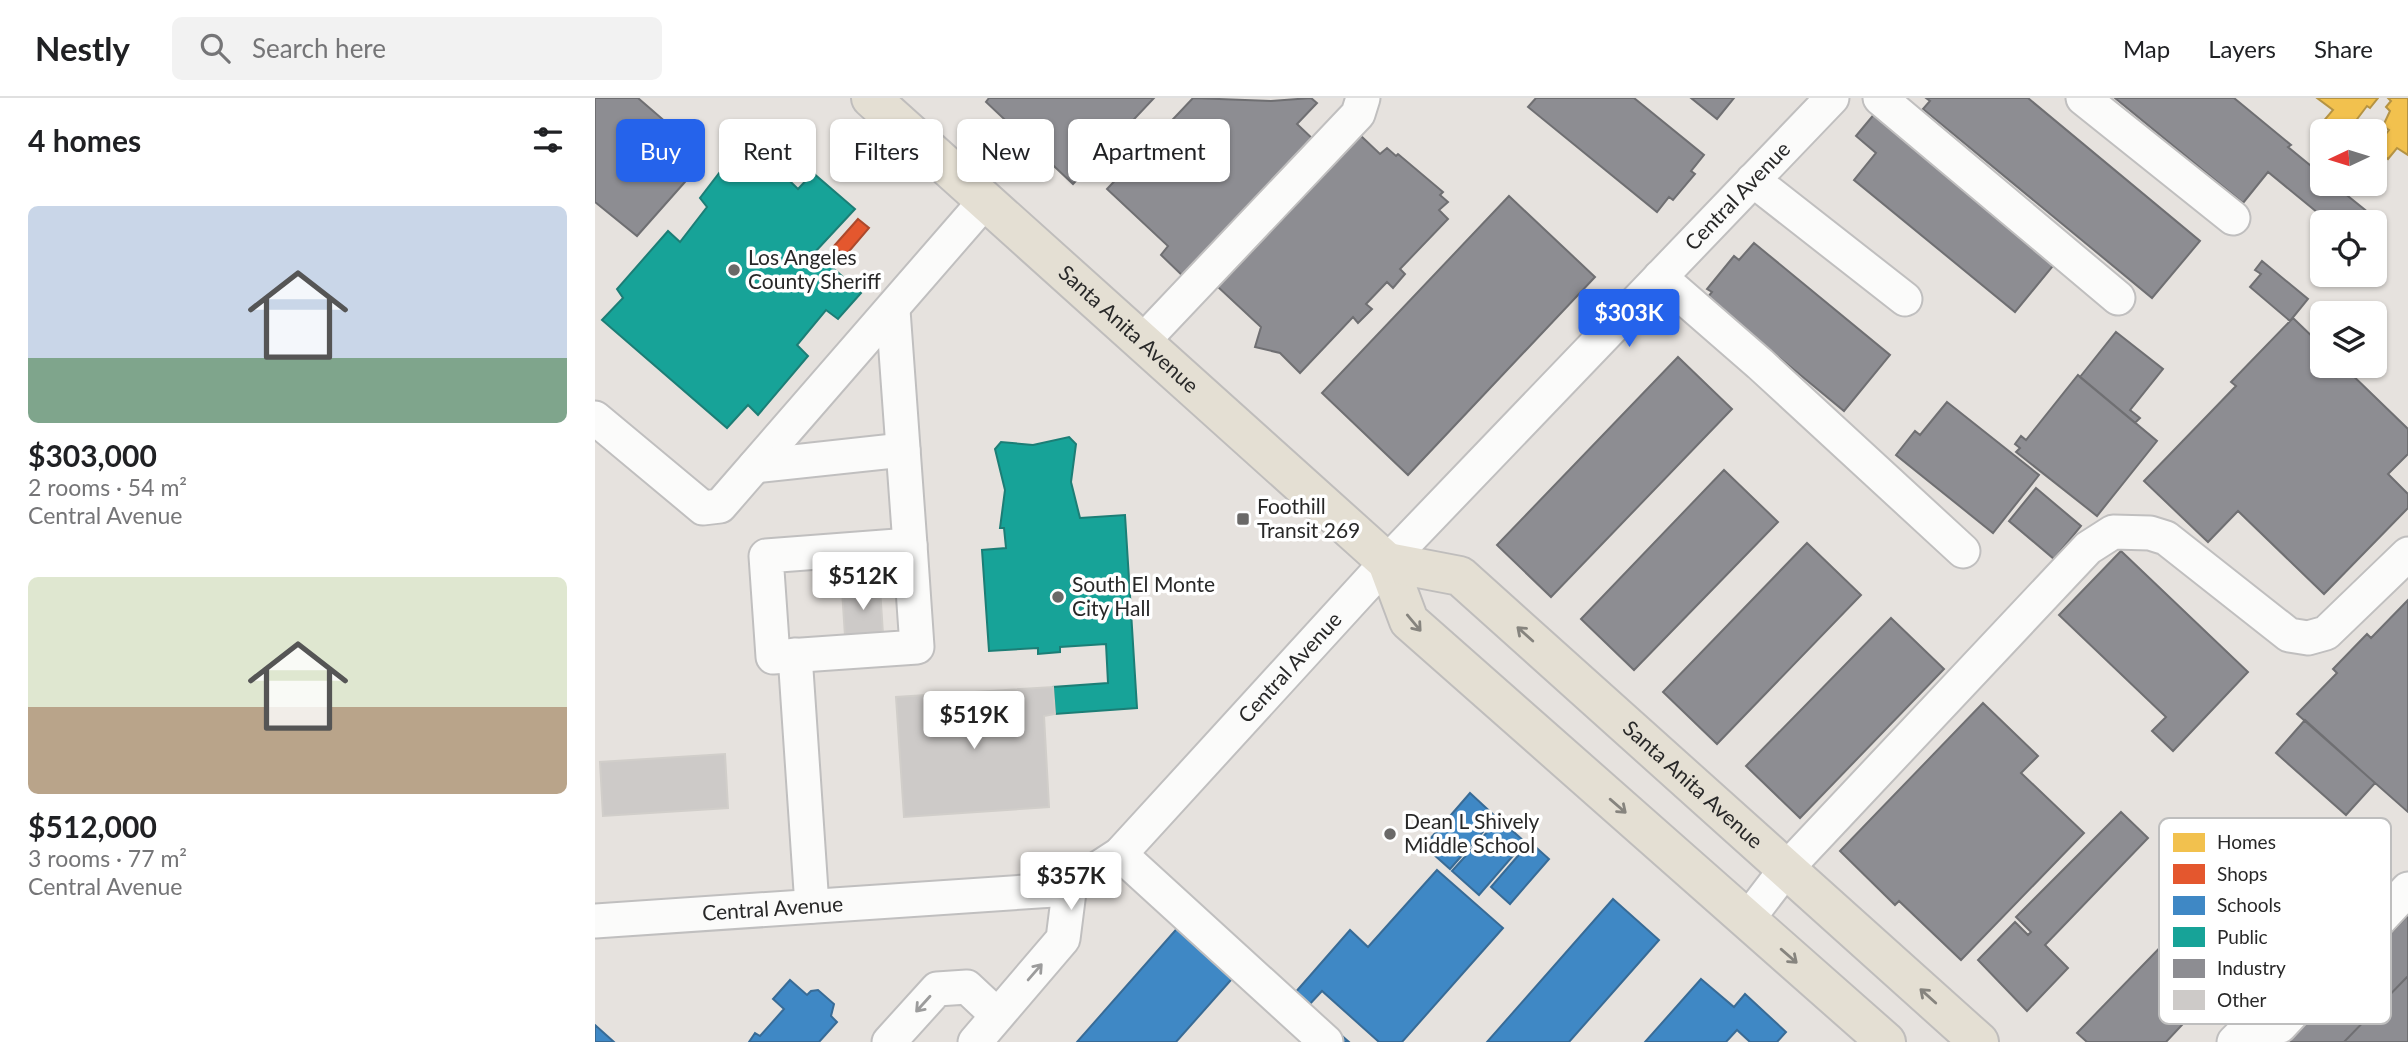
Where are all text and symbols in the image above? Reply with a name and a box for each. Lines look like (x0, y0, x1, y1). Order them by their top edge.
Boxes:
search box (172, 17, 662, 80)
text: Nestly (35, 28, 130, 68)
icon: search (196, 29, 234, 67)
text: Search here (252, 32, 386, 64)
text: Map (2123, 34, 2170, 63)
text: Layers (2208, 34, 2276, 63)
text: Share (2314, 34, 2373, 63)
chip: Buy (616, 119, 705, 182)
chip: Rent (719, 119, 816, 182)
chip: Filters (830, 119, 943, 182)
chip: New (957, 119, 1054, 182)
chip: Apartment (1068, 119, 1230, 182)
north arrow (2310, 119, 2387, 196)
map controls (2310, 119, 2387, 378)
icon: filters (529, 121, 567, 159)
text: 4 homes (28, 122, 141, 158)
street label: Central Avenue (1679, 136, 1795, 255)
button: locate (2310, 210, 2387, 287)
place label: Los Angeles County Sheriff (748, 244, 881, 293)
icon: home (235, 252, 361, 378)
street label: Santa Anita Avenue (1054, 259, 1204, 397)
marker: Los Angeles County Sheriff (726, 262, 742, 278)
pin: $303K (1580, 289, 1678, 349)
text: $303K (1594, 298, 1664, 326)
button: layers (2310, 301, 2387, 378)
text: $303,000 (28, 437, 157, 473)
text: 2 rooms · 54 m² (28, 473, 187, 501)
place label: Foothill Transit 269 (1257, 493, 1360, 542)
text: Central Avenue (28, 501, 183, 529)
marker: Foothill Transit 269 (1235, 511, 1251, 527)
pin: $512K (814, 552, 912, 612)
text: $512K (828, 561, 898, 589)
place label: South El Monte City Hall (1072, 571, 1215, 620)
marker: South El Monte City Hall (1050, 589, 1066, 605)
street label: Central Avenue (1232, 606, 1346, 727)
one-way arrow (1406, 614, 1422, 632)
icon: home (235, 623, 361, 749)
one-way arrow (1516, 626, 1534, 642)
pin: $519K (925, 692, 1023, 751)
text: $519K (939, 700, 1009, 728)
street label: Santa Anita Avenue (1619, 715, 1769, 853)
one-way arrow (1609, 798, 1627, 814)
text: $512,000 (28, 808, 157, 844)
place label: Dean L Shively Middle School (1404, 808, 1540, 857)
legend (2159, 818, 2391, 1024)
marker: Dean L Shively Middle School (1382, 826, 1398, 842)
text: Homes (2217, 830, 2276, 853)
text: 3 rooms · 77 m² (28, 844, 187, 872)
pin: $357K (1022, 852, 1120, 912)
text: $357K (1036, 861, 1106, 889)
text: Shops (2217, 862, 2267, 885)
text: Central Avenue (28, 872, 183, 900)
street label: Central Avenue (701, 890, 844, 925)
text: Schools (2217, 893, 2281, 916)
text: Public (2217, 925, 2268, 948)
one-way arrow (1779, 948, 1797, 964)
text: Industry (2217, 956, 2286, 979)
one-way arrow (1027, 963, 1043, 981)
text: Other (2217, 988, 2267, 1011)
one-way arrow (1920, 989, 1938, 1005)
one-way arrow (915, 995, 931, 1013)

